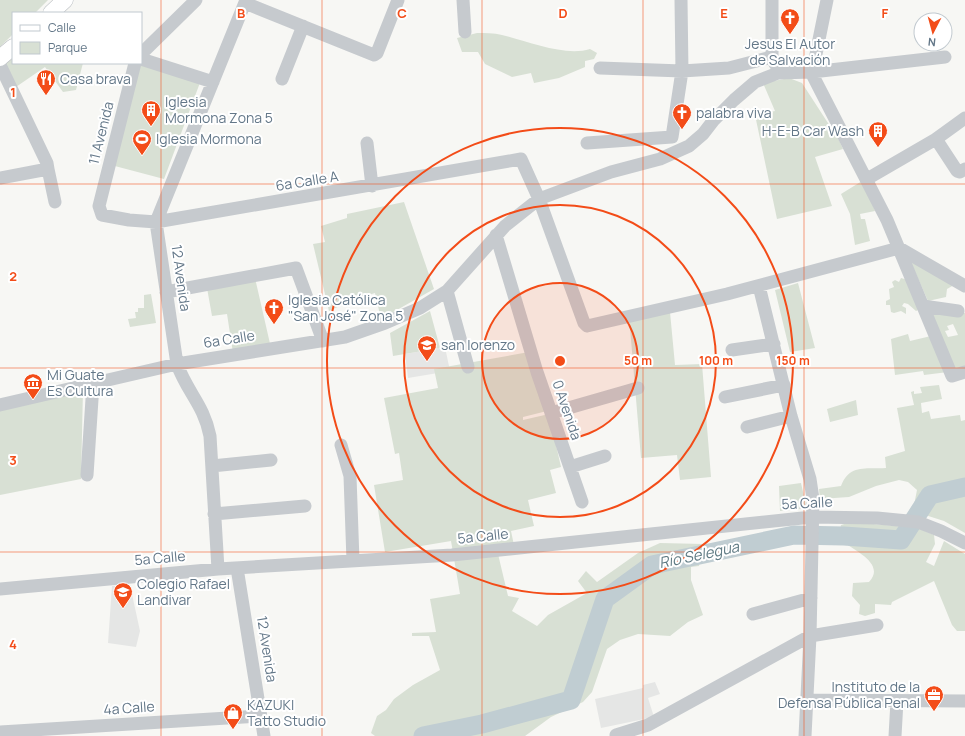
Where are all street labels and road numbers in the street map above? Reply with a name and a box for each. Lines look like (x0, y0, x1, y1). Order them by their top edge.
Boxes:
street label: 11 Avenida (83, 99, 118, 166)
street label: 6a Calle A (274, 166, 340, 195)
street label: 12 Avenida (167, 243, 196, 312)
street label: 6a Calle (202, 325, 256, 352)
street label: 0 Avenida (548, 377, 587, 442)
street label: 5a Calle (781, 492, 833, 513)
street label: 5a Calle (457, 523, 509, 548)
street label: 5a Calle (134, 546, 186, 569)
street label: 12 Avenida (253, 614, 282, 684)
street label: 4a Calle (103, 696, 155, 719)

